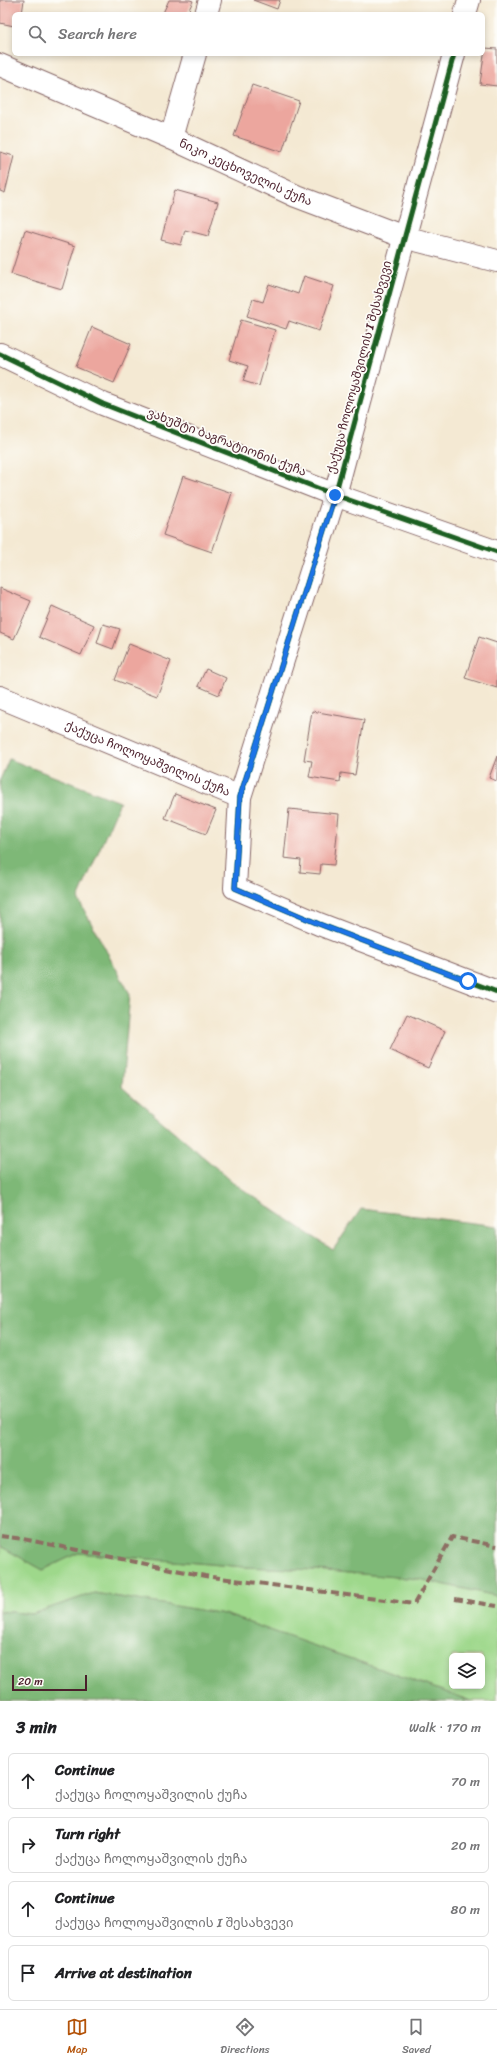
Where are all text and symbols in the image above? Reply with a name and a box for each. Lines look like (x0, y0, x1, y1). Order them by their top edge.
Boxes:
search box (12, 12, 485, 56)
text: Search here (58, 21, 137, 47)
icon: search (26, 23, 48, 45)
street label: ნიკო კეცხოველის ქუჩა (175, 132, 315, 212)
street label: ქაქუცა ჩოლოყაშვილის I შესახვევი (320, 258, 398, 476)
street label: ვახუშტი ბაგრატიონის ქუჩა (144, 401, 310, 483)
route end (326, 486, 344, 504)
street label: ქაქუცა ჩოლოყაშვილის ქუჩა (61, 714, 234, 803)
route start (459, 972, 477, 990)
map controls (449, 1653, 485, 1689)
button: layers (449, 1653, 485, 1689)
text: 20 m (18, 1672, 43, 1691)
scale bar (12, 1673, 87, 1692)
text: 3 min (16, 1712, 57, 1742)
text: Walk · 170 m (409, 1716, 481, 1739)
text: Continue (55, 1757, 115, 1783)
icon: ahead (17, 1770, 39, 1792)
text: 70 m (451, 1770, 480, 1793)
text: ქაქუცა ჩოლოყაშვილის ქუჩა (55, 1783, 247, 1806)
text: Turn right (55, 1821, 120, 1847)
icon: right (17, 1834, 39, 1856)
text: 20 m (451, 1834, 480, 1857)
text: ქაქუცა ჩოლოყაშვილის ქუჩა (55, 1847, 247, 1870)
text: Continue (55, 1885, 115, 1911)
icon: ahead (17, 1898, 39, 1920)
text: 80 m (451, 1898, 480, 1921)
text: ქაქუცა ჩოლოყაშვილის I შესახვევი (55, 1911, 293, 1934)
text: Arrive at destination (55, 1960, 192, 1986)
icon: arrive (17, 1962, 39, 1984)
tab: Map (66, 2016, 88, 2059)
tab: Directions (220, 2016, 270, 2059)
tab: Saved (402, 2016, 431, 2059)

